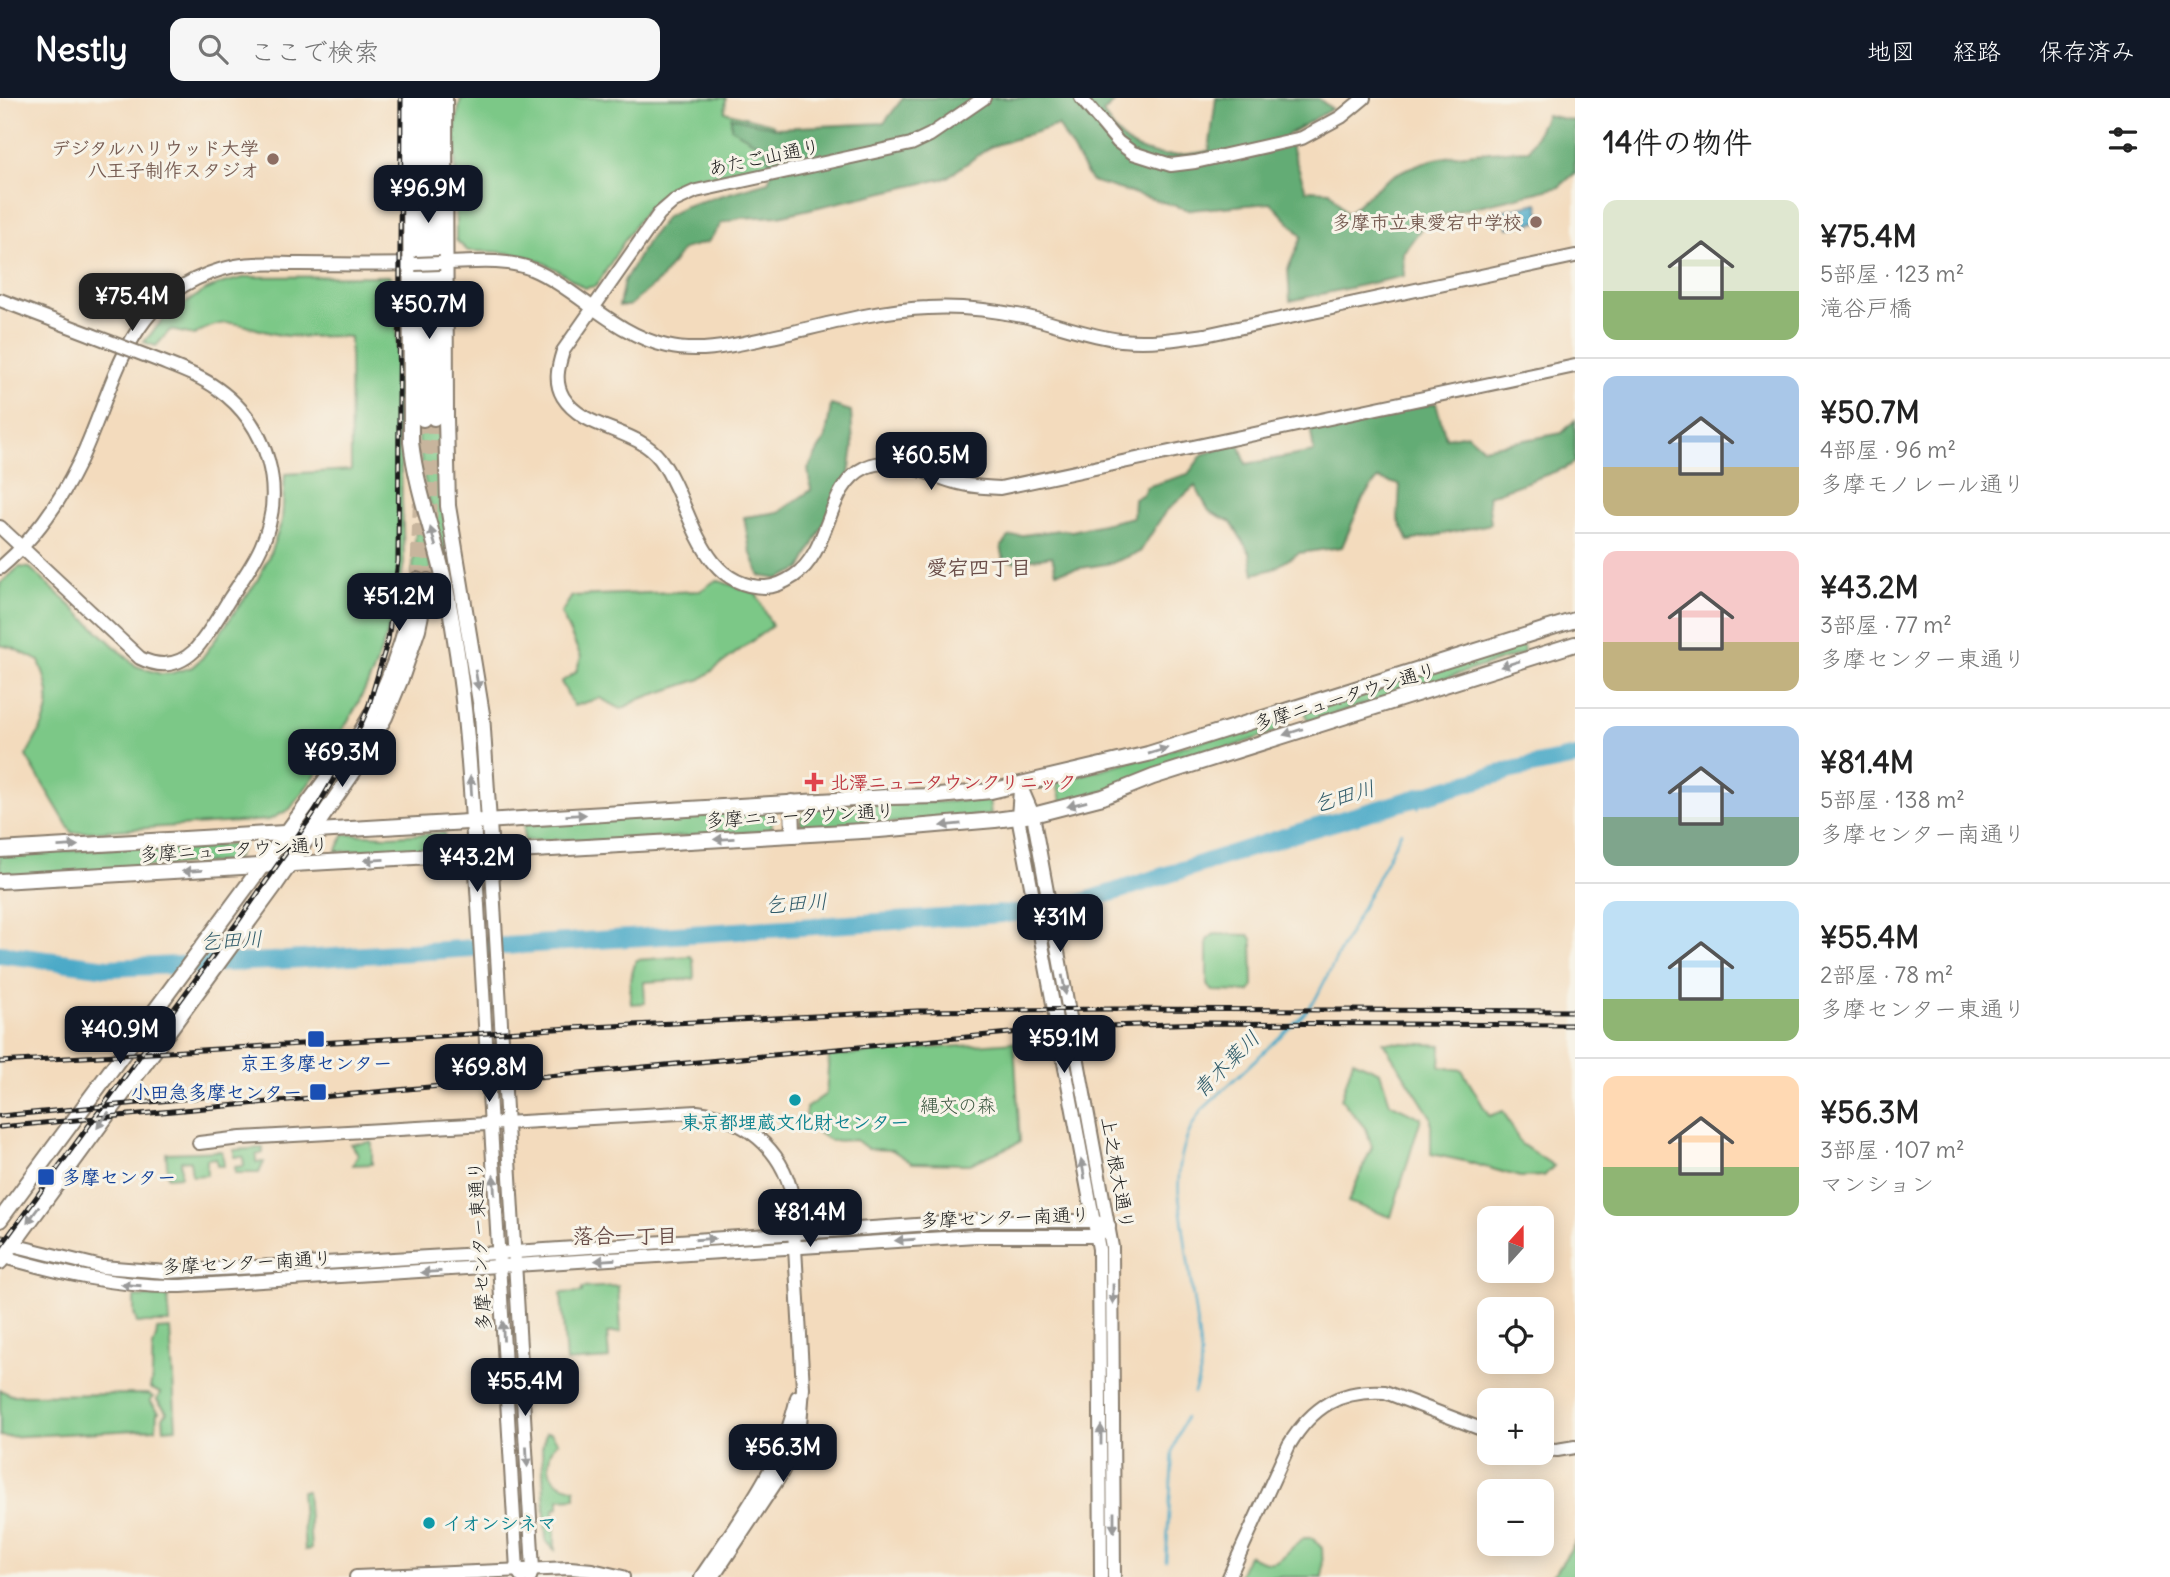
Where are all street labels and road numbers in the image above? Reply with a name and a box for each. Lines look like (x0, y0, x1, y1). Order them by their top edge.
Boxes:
street label: あたご山通り (706, 133, 822, 181)
street label: 多摩ニュータウン通り (1251, 657, 1439, 735)
street label: 多摩ニュータウン通り (705, 798, 895, 832)
street label: 多摩ニュータウン通り (139, 832, 329, 866)
street label: 上之根大通り (1096, 1115, 1140, 1231)
street label: 多摩センター東通り (463, 1160, 495, 1332)
street label: 多摩センター南通り (920, 1202, 1090, 1232)
street label: 多摩センター南通り (161, 1246, 333, 1278)

